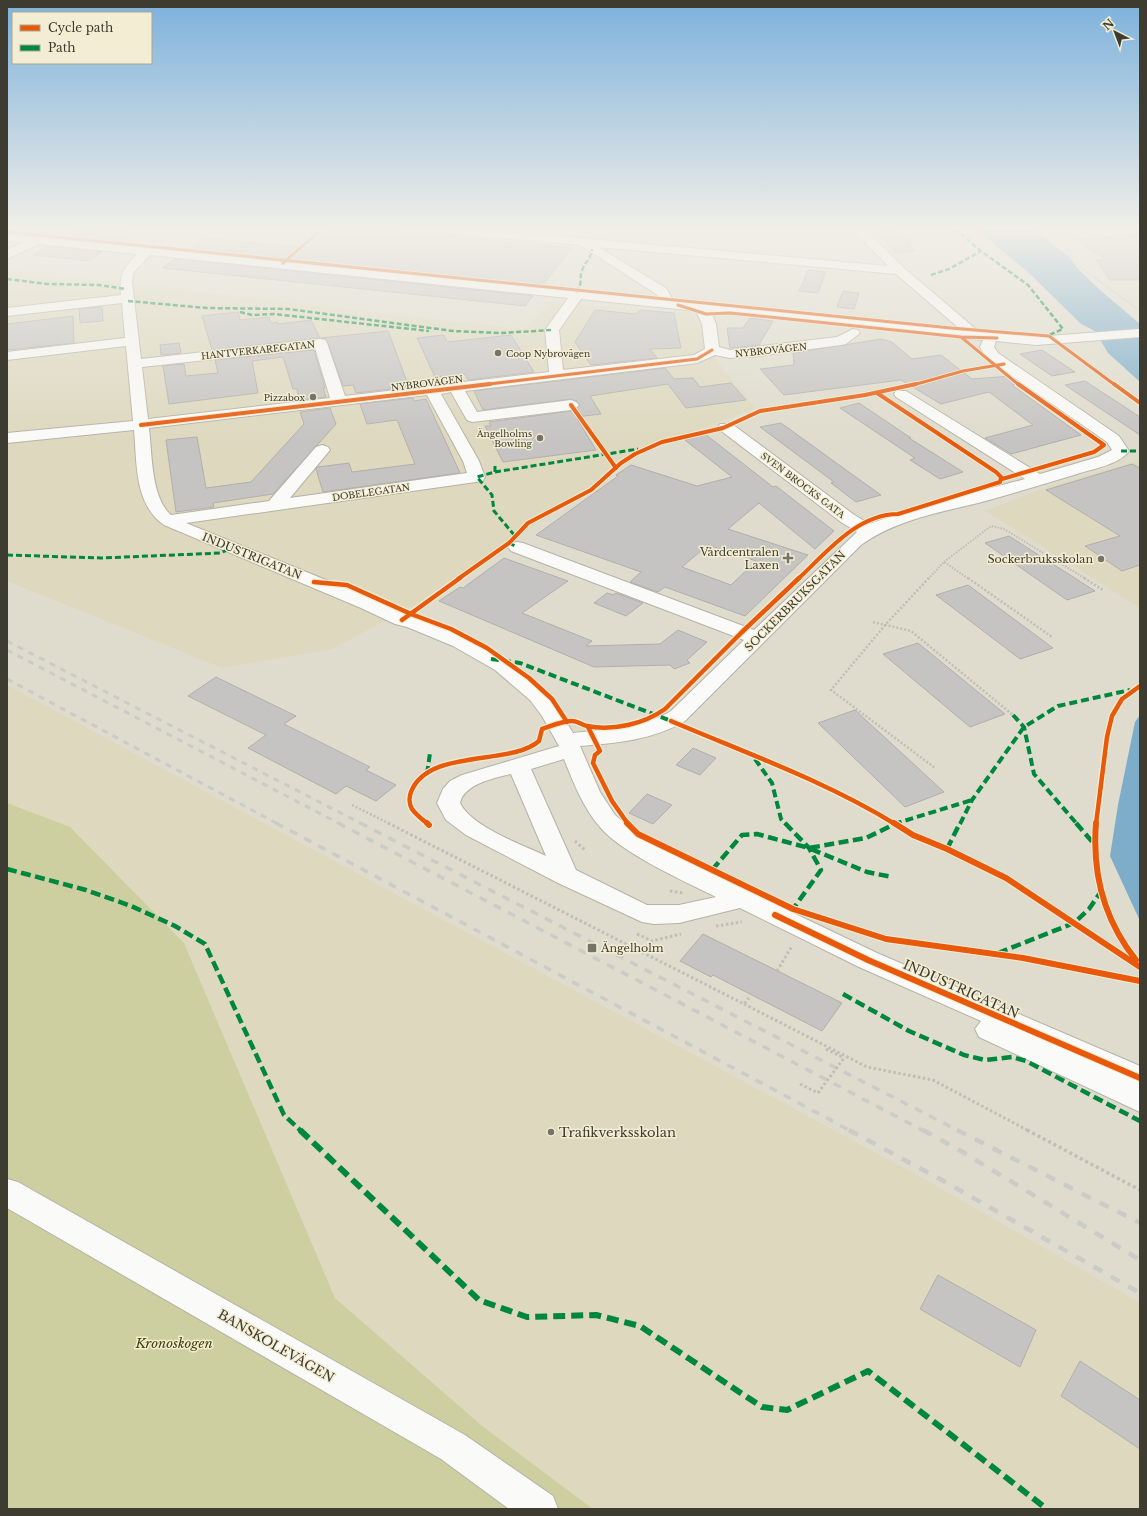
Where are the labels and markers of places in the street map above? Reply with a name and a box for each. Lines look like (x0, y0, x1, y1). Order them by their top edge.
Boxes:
marker: Coop Nybrovägen (493, 348, 503, 358)
place label: Coop Nybrovägen (506, 348, 590, 359)
place label: Pizzabox (264, 392, 306, 403)
marker: Pizzabox (308, 392, 318, 402)
place label: Ängelholms Bowling (476, 428, 533, 449)
marker: Ängelholms Bowling (535, 433, 545, 443)
place label: Vårdcentralen Laxen (699, 545, 779, 572)
marker: Vårdcentralen Laxen (782, 552, 794, 564)
place label: Sockerbruksskolan (987, 552, 1093, 566)
marker: Sockerbruksskolan (1096, 554, 1106, 564)
place label: Ängelholm (600, 941, 664, 955)
marker: Ängelholm (586, 942, 598, 954)
place label: Trafikverksskolan (559, 1124, 676, 1141)
marker: Trafikverksskolan (546, 1127, 556, 1137)

